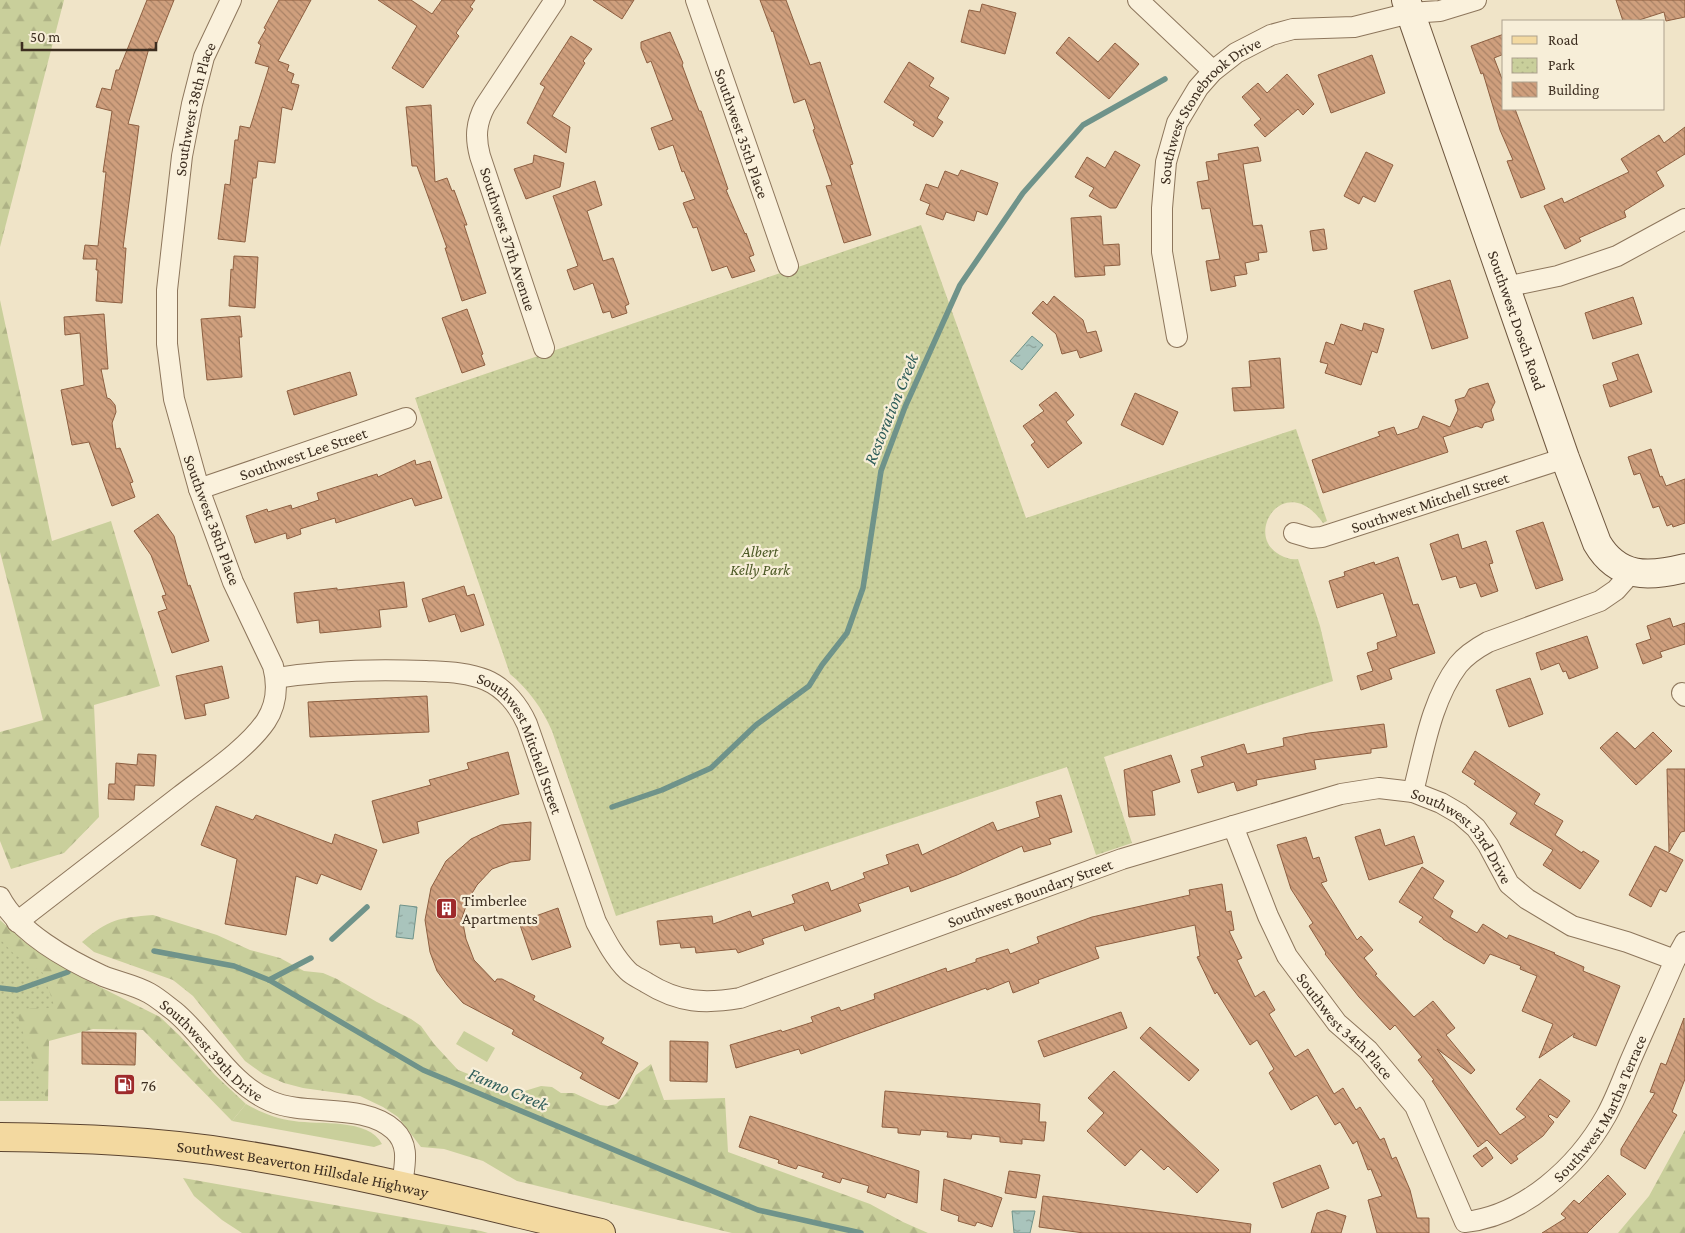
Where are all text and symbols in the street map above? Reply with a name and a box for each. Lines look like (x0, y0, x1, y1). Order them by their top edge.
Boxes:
scale bar (22, 20, 156, 52)
legend (1502, 20, 1665, 110)
text: 50 m (30, 29, 60, 45)
text: Road (1548, 32, 1579, 48)
street label: Southwest Stonebrook Drive (1156, 33, 1263, 185)
street label: Southwest 38th Place (171, 39, 218, 177)
text: Park (1548, 57, 1575, 73)
street label: Southwest 35th Place (712, 66, 772, 200)
text: Building (1548, 82, 1599, 99)
street label: Southwest 37th Avenue (477, 165, 539, 313)
street label: Southwest Dosch Road (1485, 248, 1549, 393)
water label: Restoration Creek (860, 350, 923, 467)
street label: Southwest Lee Street (237, 423, 370, 483)
street label: Southwest 38th Place (181, 453, 243, 587)
street label: Southwest Mitchell Street (1349, 468, 1511, 536)
park label: Albert Kelly Park (730, 543, 791, 579)
street label: Southwest Mitchell Street (475, 669, 566, 817)
street label: Southwest 33rd Drive (1409, 784, 1516, 886)
street label: Southwest Boundary Street (945, 855, 1115, 930)
place label: Timberlee Apartments (462, 892, 538, 928)
building icon: Timberlee Apartments (434, 897, 458, 921)
street label: Southwest 34th Place (1294, 969, 1397, 1082)
street label: Southwest 39th Drive (157, 995, 266, 1104)
street label: Southwest Martha Terrace (1549, 1032, 1649, 1185)
water label: Fanno Creek (465, 1063, 552, 1115)
fuel station icon: 76 (113, 1073, 137, 1097)
place label: 76 (141, 1077, 156, 1094)
street label: Southwest Beaverton Hillsdale Highway (176, 1137, 431, 1201)

